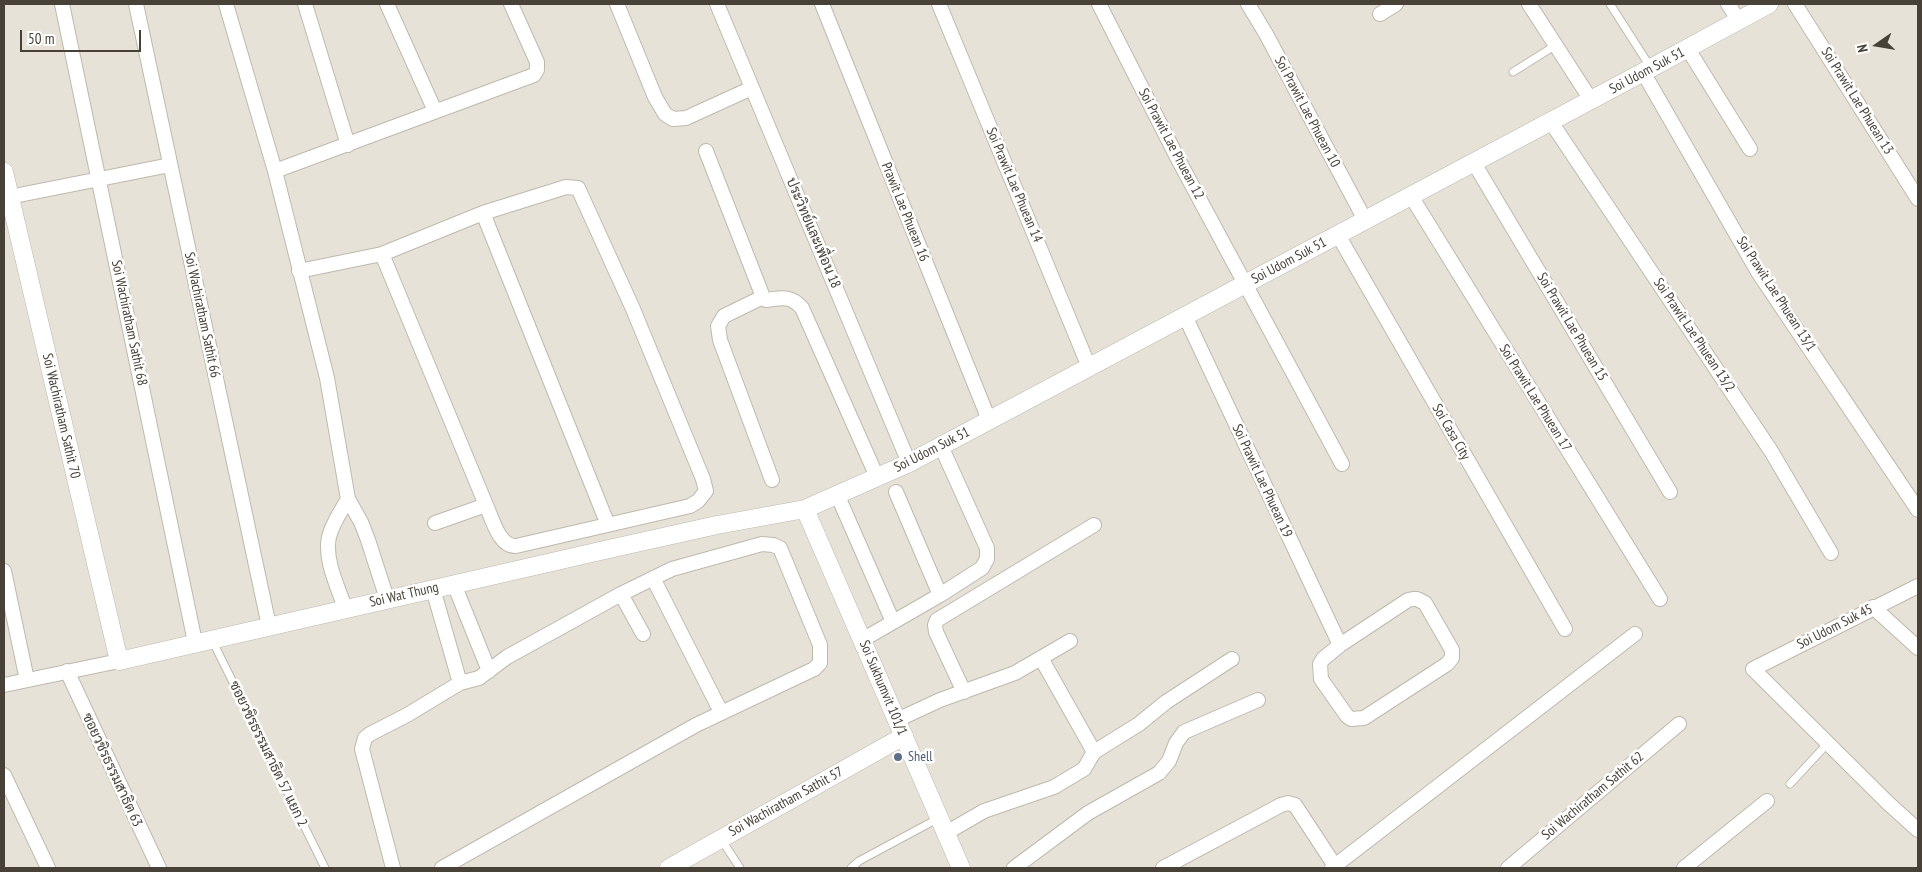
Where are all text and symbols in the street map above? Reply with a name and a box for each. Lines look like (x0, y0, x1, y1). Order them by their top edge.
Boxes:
scale bar (22, 20, 144, 52)
north arrow (1852, 20, 1902, 70)
text: 50 m (28, 29, 54, 48)
text: N (1853, 43, 1872, 54)
street label: Soi Udom Suk 51 (1607, 44, 1687, 98)
street label: Soi Prawit Lae Phuean 13 (1817, 44, 1897, 158)
street label: Soi Prawit Lae Phuean 10 (1271, 54, 1343, 170)
street label: Soi Prawit Lae Phuean 12 (1135, 86, 1207, 202)
street label: Soi Prawit Lae Phuean 14 (982, 125, 1046, 245)
street label: Prawit Lae Phuean 16 (878, 160, 932, 264)
street label: ประวิทย์และเพื่อน 18 (782, 175, 844, 291)
street label: Soi Prawit Lae Phuean 13/1 (1733, 233, 1819, 355)
street label: Soi Udom Suk 51 (1249, 234, 1329, 288)
street label: Soi Wachiratham Sathit 66 (180, 251, 224, 379)
street label: Soi Wachiratham Sathit 68 (107, 259, 151, 387)
street label: Soi Prawit Lae Phuean 15 (1533, 270, 1611, 384)
street label: Soi Prawit Lae Phuean 13/2 (1650, 275, 1738, 395)
street label: Soi Prawit Lae Phuean 17 (1495, 341, 1575, 455)
street label: Soi Wachiratham Sathit 70 (38, 352, 84, 480)
street label: Soi Casa City (1428, 401, 1474, 463)
street label: Soi Prawit Lae Phuean 19 (1228, 422, 1296, 540)
street label: Soi Udom Suk 51 (891, 424, 973, 476)
street label: Soi Wat Thung (368, 579, 440, 611)
street label: Soi Udom Suk 45 (1794, 601, 1876, 653)
street label: Soi Sukhumvit 101/1 (855, 638, 911, 738)
street label: ซอยวชิรธรรมสาธิต 57 แยก 2 (225, 678, 311, 830)
street label: ซอยวชิรธรรมสาธิต 63 (78, 710, 146, 830)
street label: Soi Wachiratham Sathit 62 (1539, 748, 1647, 844)
place label: Shell (908, 749, 932, 765)
marker: Shell (892, 751, 904, 763)
street label: Soi Wachiratham Sathit 57 (726, 764, 846, 840)

